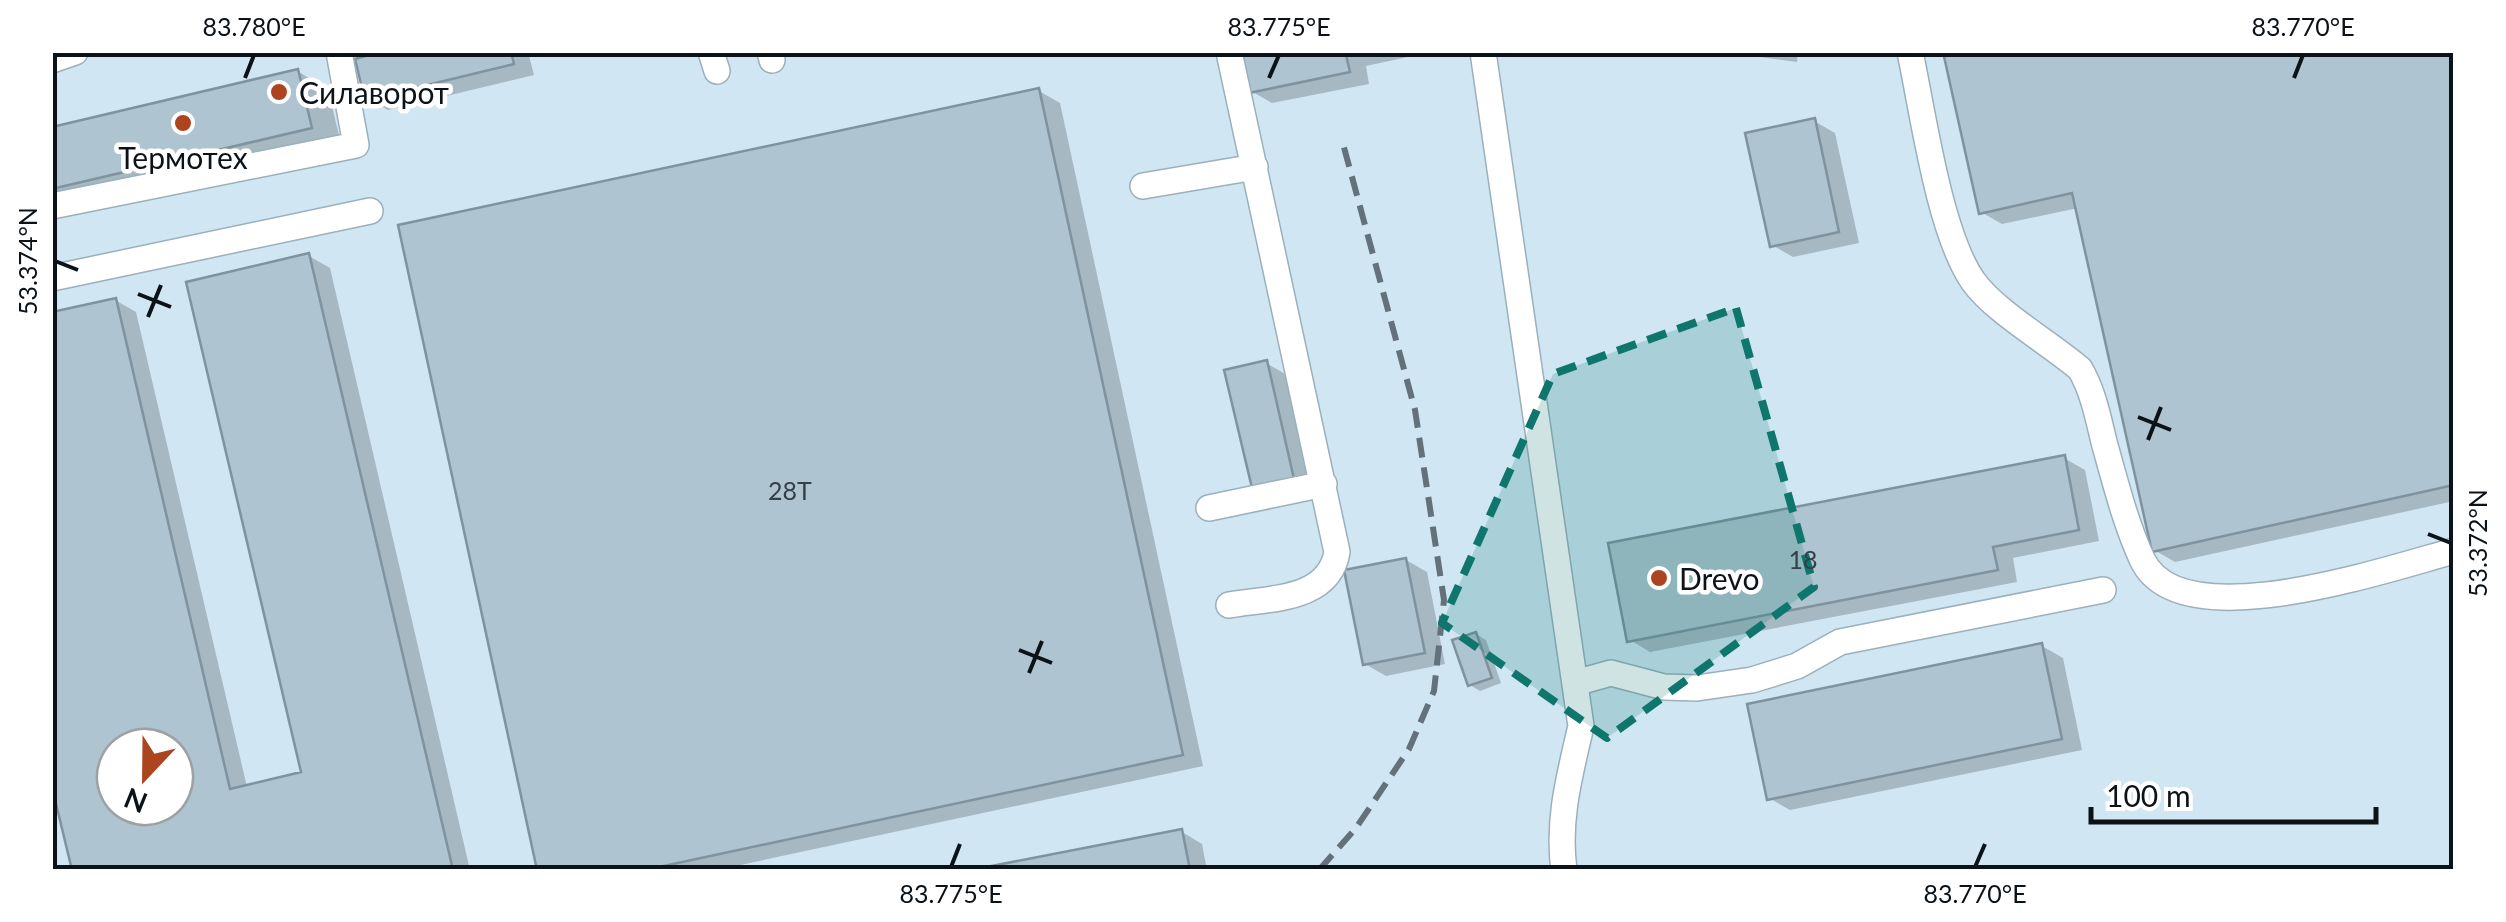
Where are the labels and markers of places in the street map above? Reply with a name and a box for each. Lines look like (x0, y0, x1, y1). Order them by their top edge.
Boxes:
place label: Силаворот (299, 74, 449, 110)
marker: Силаворот (268, 81, 290, 103)
marker: Термотех (172, 112, 194, 134)
place label: Термотех (118, 139, 248, 175)
place label: Drevo (1679, 560, 1759, 596)
marker: Drevo (1648, 567, 1670, 589)

